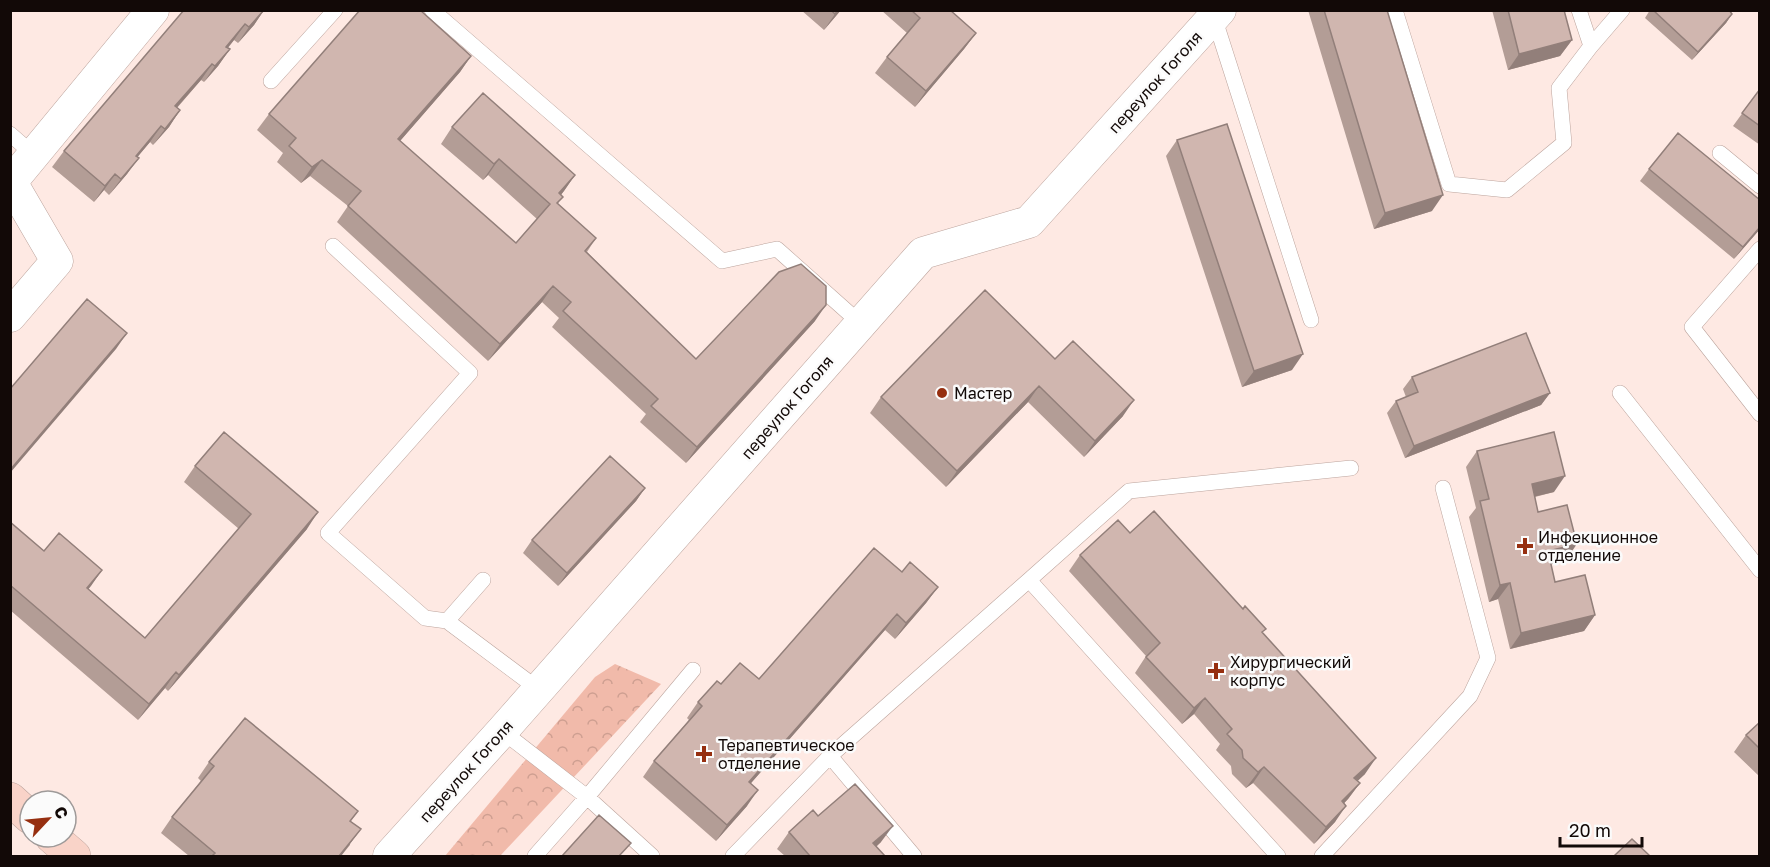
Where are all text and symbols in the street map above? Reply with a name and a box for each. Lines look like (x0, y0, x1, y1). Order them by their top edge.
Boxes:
street label: переулок Гоголя (1104, 27, 1206, 137)
street label: переулок Гоголя (737, 351, 837, 463)
place label: Мастер (954, 383, 1012, 403)
marker: Мастер (935, 386, 949, 400)
place label: Инфекционное отделение (1538, 527, 1658, 565)
marker: Инфекционное отделение (1516, 537, 1534, 555)
place label: Хирургический корпус (1230, 652, 1351, 690)
marker: Хирургический корпус (1207, 662, 1225, 680)
street label: переулок Гоголя (415, 716, 517, 826)
place label: Терапевтическое отделение (718, 735, 855, 773)
marker: Терапевтическое отделение (695, 745, 713, 763)
north arrow (18, 789, 78, 849)
text: С (50, 803, 73, 822)
scale bar (1560, 810, 1642, 848)
text: 20 m (1569, 819, 1611, 841)

